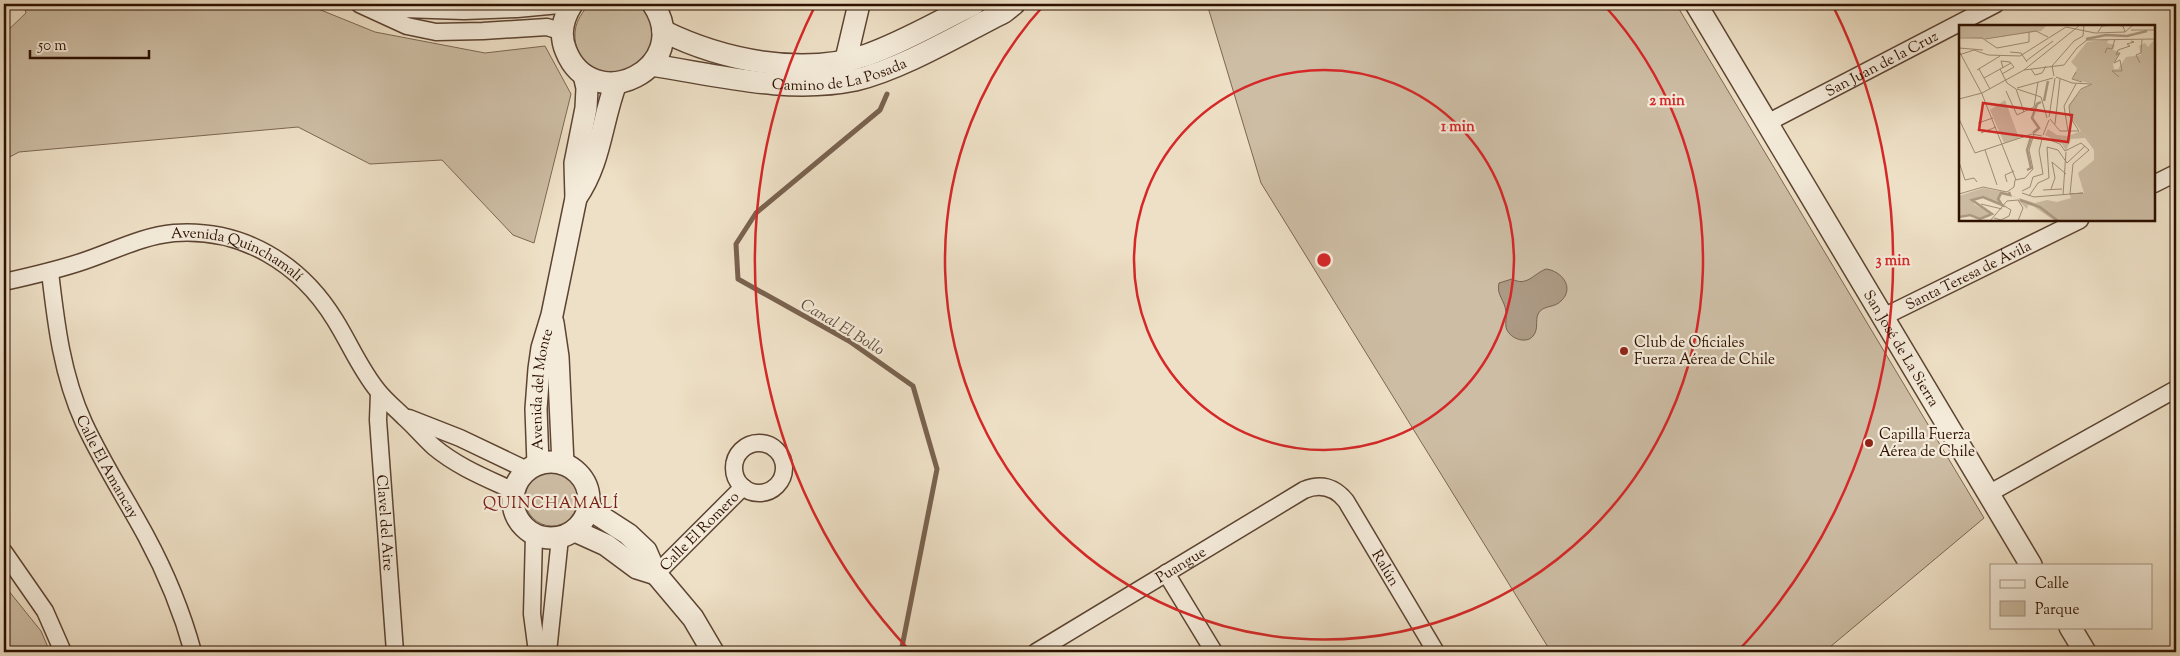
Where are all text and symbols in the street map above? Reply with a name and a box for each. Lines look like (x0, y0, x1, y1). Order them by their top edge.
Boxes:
inset map (1959, 25, 2155, 221)
street label: San Juan de la Cruz (1822, 27, 1943, 103)
scale bar (30, 28, 149, 60)
text: 50 m (37, 36, 67, 57)
street label: Camino de La Posada (771, 54, 911, 97)
text: 2 min (1649, 91, 1685, 112)
text: 1 min (1441, 117, 1475, 138)
street label: Avenida Quinchamalí (170, 223, 307, 287)
street label: Santa Teresa de Ávila (1902, 236, 2035, 316)
centre of rings (1315, 251, 1333, 269)
text: 3 min (1876, 251, 1911, 272)
street label: San José de La Sierra (1857, 287, 1943, 411)
water label: Canal El Bollo (795, 294, 888, 362)
street label: Avenida del Monte (527, 326, 559, 451)
place label: Club de Oficiales Fuerza Aérea de Chile (1634, 333, 1775, 371)
marker: Club de Oficiales Fuerza Aérea de Chile (1618, 345, 1630, 357)
street label: Calle El Amancay (70, 412, 143, 523)
place label: Capilla Fuerza Aérea de Chile (1879, 425, 1975, 463)
marker: Capilla Fuerza Aérea de Chile (1863, 437, 1875, 449)
street label: Clavel del Aire (370, 474, 398, 572)
street label: Calle El Romero (656, 487, 745, 577)
district label: QUINCHAMALÍ (483, 493, 619, 516)
street label: Puangue (1152, 543, 1211, 589)
street label: Ralún (1365, 546, 1404, 591)
legend (1990, 564, 2152, 628)
text: Calle (2035, 574, 2069, 595)
text: Parque (2035, 600, 2079, 621)

